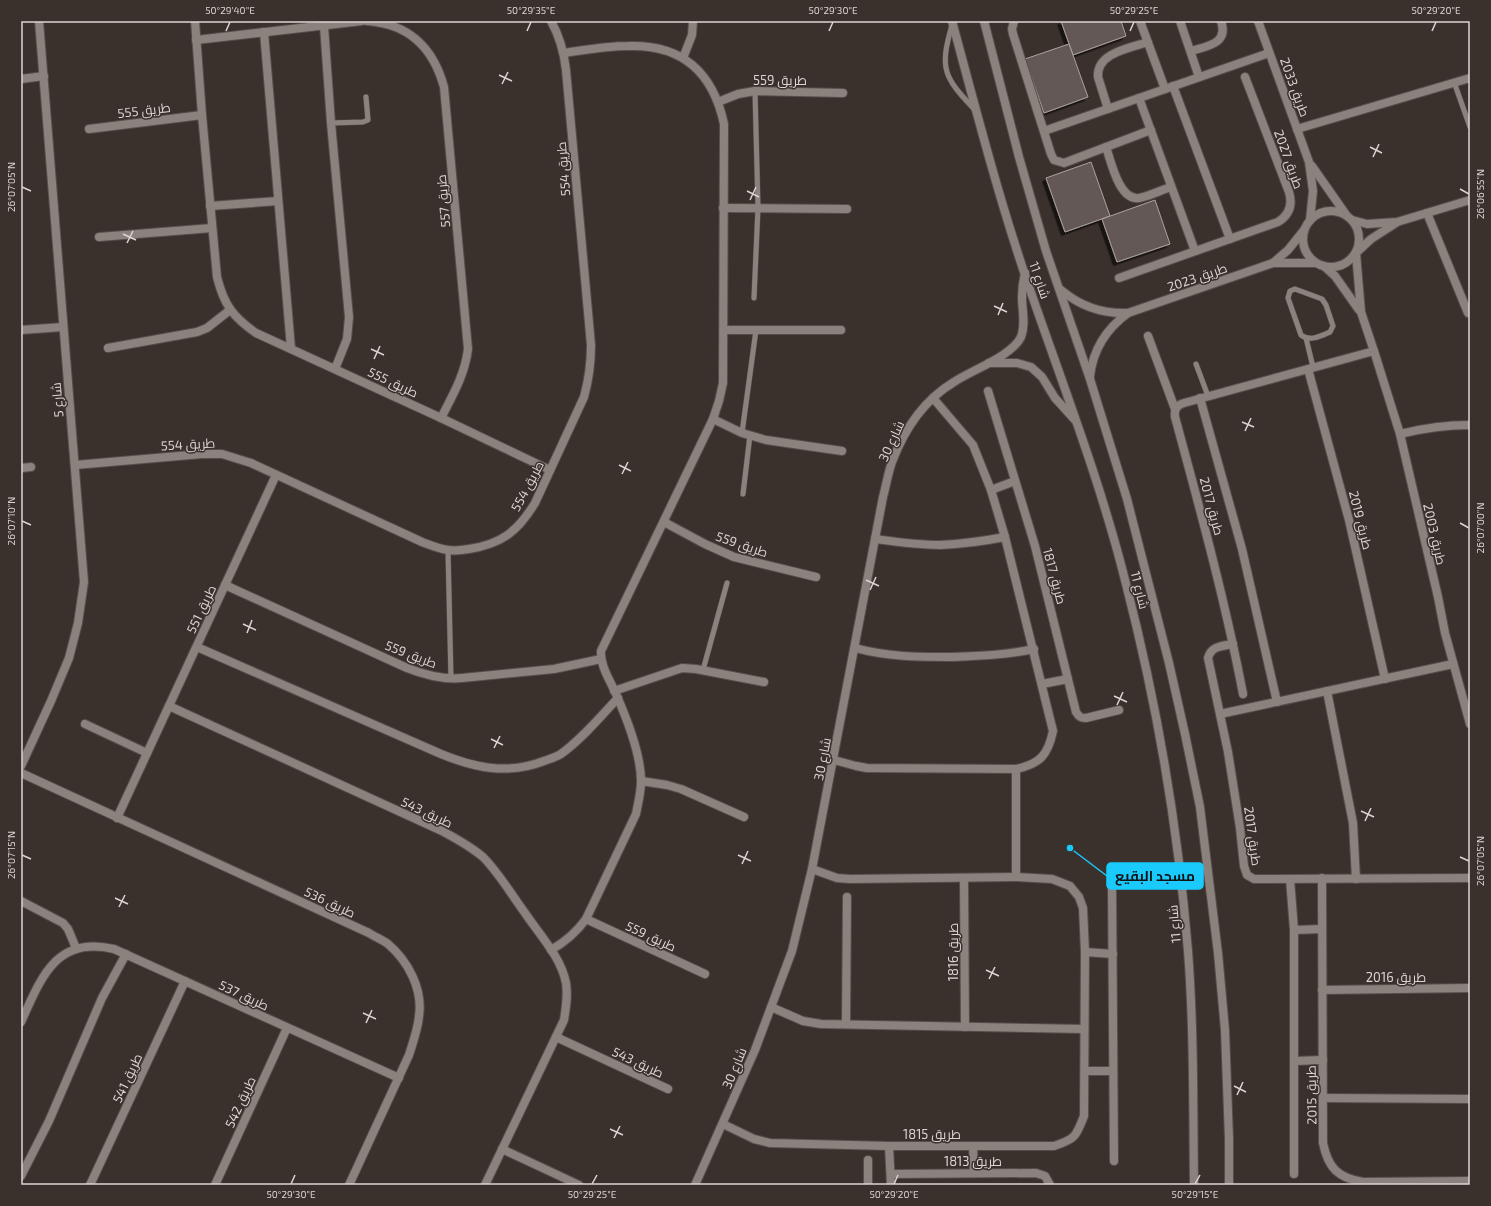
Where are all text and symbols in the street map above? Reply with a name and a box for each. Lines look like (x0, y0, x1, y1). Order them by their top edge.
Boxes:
text: 50°29'40"E (205, 4, 255, 16)
text: 50°29'35"E (507, 4, 556, 16)
text: 50°29'30"E (808, 4, 858, 16)
text: 50°29'25"E (1110, 4, 1159, 16)
text: 50°29'20"E (1411, 4, 1461, 16)
street label: طريق 2033 (1277, 55, 1313, 119)
street label: طريق 559 (753, 72, 807, 88)
street label: طريق 555 (116, 99, 172, 121)
street label: طريق 2027 (1271, 127, 1307, 191)
street label: طريق 554 (553, 141, 573, 197)
text: 26°07'05"N (5, 162, 17, 212)
text: 26°06'55"N (1474, 169, 1486, 219)
street label: طريق 557 (433, 174, 453, 228)
street label: شارع 11 (1025, 259, 1054, 301)
street label: طريق 2023 (1165, 259, 1229, 295)
street label: طريق 555 (365, 363, 421, 401)
street label: شارع 5 (48, 382, 67, 418)
street label: شارع 30 (875, 418, 908, 464)
street label: طريق 554 (160, 435, 216, 453)
street label: طريق 554 (507, 458, 547, 514)
street label: طريق 2017 (1197, 475, 1227, 537)
street label: طريق 2019 (1346, 489, 1376, 551)
text: 26°07'10"N (5, 497, 17, 545)
street label: طريق 2003 (1420, 502, 1450, 566)
text: 26°07'00"N (1474, 503, 1486, 553)
street label: طريق 559 (714, 528, 770, 560)
street label: طريق 1817 (1040, 546, 1070, 606)
street label: شارع 11 (1127, 569, 1152, 611)
street label: طريق 551 (183, 582, 219, 636)
street label: طريق 559 (383, 637, 439, 671)
street label: شارع 30 (810, 736, 835, 782)
street label: طريق 543 (399, 793, 455, 831)
street label: طريق 2017 (1241, 805, 1265, 867)
text: 26°07'15"N (5, 831, 17, 879)
text: 26°07'05"N (1474, 836, 1486, 886)
callout: مسجد البقيع (1107, 863, 1203, 889)
text: مسجد البقيع (1115, 867, 1195, 886)
street label: طريق 536 (302, 883, 358, 921)
street label: شارع 11 (1164, 904, 1185, 944)
street label: طريق 559 (623, 917, 679, 955)
street label: طريق 1816 (945, 923, 961, 981)
street label: طريق 2016 (1366, 969, 1426, 985)
street label: طريق 537 (216, 976, 272, 1014)
street label: طريق 543 (610, 1043, 666, 1081)
street label: شارع 30 (718, 1045, 751, 1091)
street label: طريق 541 (109, 1051, 145, 1105)
street label: طريق 2015 (1302, 1065, 1320, 1125)
street label: طريق 542 (221, 1074, 259, 1130)
street label: طريق 1815 (903, 1126, 961, 1142)
street label: طريق 1813 (944, 1153, 1002, 1169)
text: 50°29'30"E (266, 1188, 316, 1200)
text: 50°29'25"E (568, 1188, 617, 1200)
text: 50°29'20"E (869, 1188, 919, 1200)
text: 50°29'15"E (1172, 1188, 1219, 1200)

